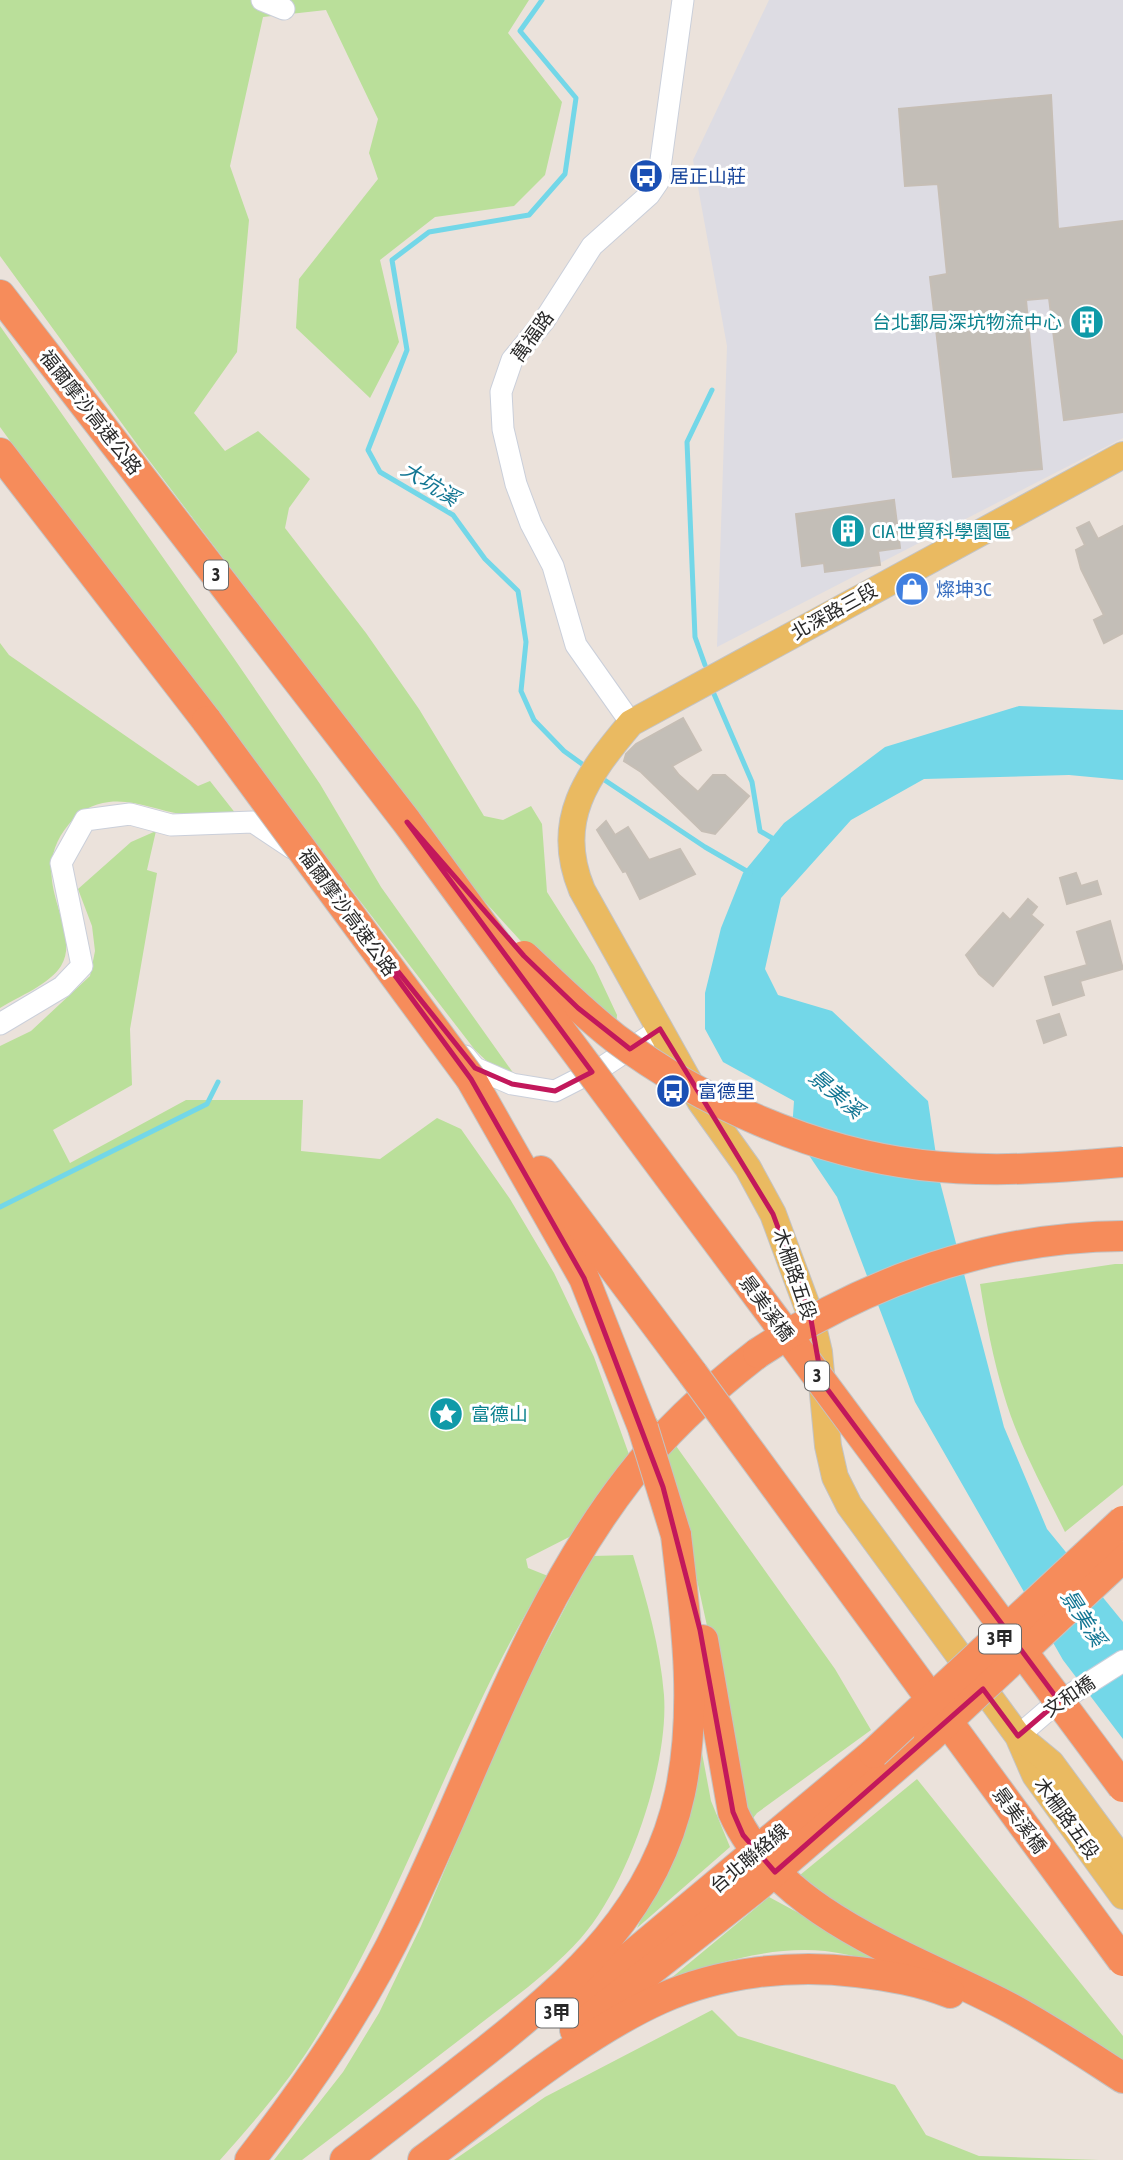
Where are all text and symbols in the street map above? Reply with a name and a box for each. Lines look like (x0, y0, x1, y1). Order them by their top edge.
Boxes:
bus stop icon: 居正山莊 (627, 157, 665, 195)
place label: 居正山莊 (670, 165, 746, 187)
building icon: 台北郵局深坑物流中心 (1068, 303, 1106, 341)
street label: 萬福路 (506, 306, 558, 366)
place label: 台北郵局深坑物流中心 (872, 311, 1062, 333)
street label: 福爾摩沙高速公路 (36, 345, 146, 479)
water label: 大坑溪 (397, 456, 466, 512)
building icon: CIA 世貿科學園區 (829, 512, 867, 550)
place label: CIA 世貿科學園區 (872, 520, 1011, 542)
road number: 3 (204, 560, 228, 590)
shop icon: 燦坤3C (893, 570, 931, 608)
street label: 北深路三段 (787, 578, 881, 644)
place label: 燦坤3C (936, 578, 992, 600)
street label: 福爾摩沙高速公路 (294, 844, 402, 980)
water label: 景美溪 (805, 1064, 871, 1125)
bus stop icon: 富德里 (654, 1072, 692, 1110)
place label: 富德里 (698, 1080, 755, 1102)
street label: 木柵路五段 (769, 1225, 821, 1323)
street label: 景美溪橋 (735, 1271, 799, 1345)
road number: 3 (805, 1362, 829, 1391)
place icon: 富德山 (427, 1395, 465, 1433)
place label: 富德山 (471, 1403, 528, 1425)
water label: 景美溪 (1057, 1585, 1113, 1653)
road number: 3甲 (979, 1624, 1021, 1654)
street label: 文和橋 (1039, 1671, 1099, 1721)
street label: 木柵路五段 (1030, 1773, 1104, 1863)
street label: 景美溪橋 (989, 1783, 1051, 1857)
street label: 台北聯絡線 (706, 1819, 792, 1897)
road number: 3甲 (536, 1998, 578, 2027)

